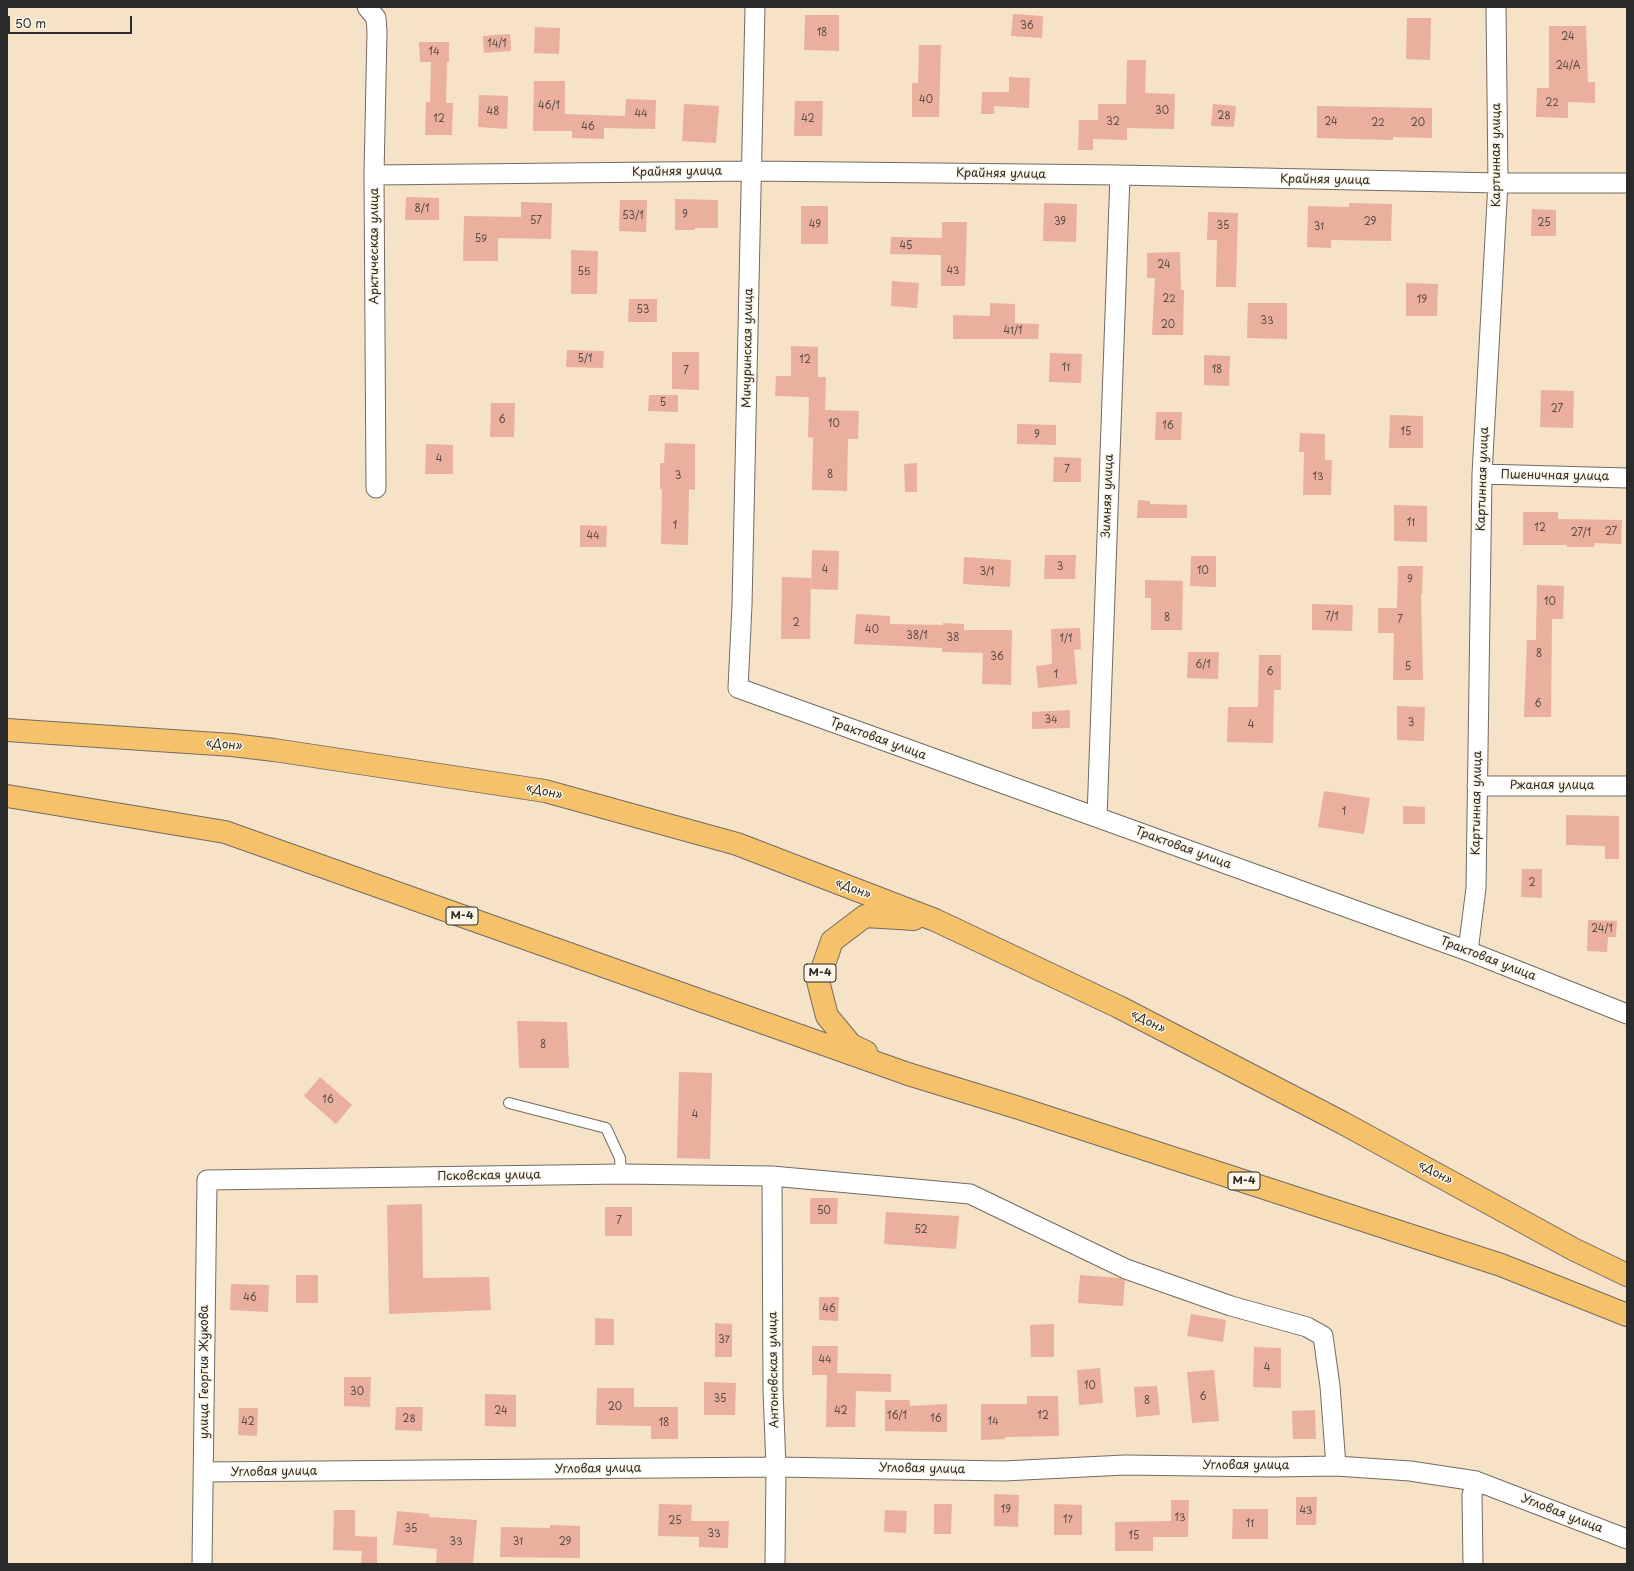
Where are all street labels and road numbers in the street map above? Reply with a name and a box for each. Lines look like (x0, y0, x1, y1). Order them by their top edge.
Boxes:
street label: Картинная улица (1490, 103, 1504, 207)
street label: Крайняя улица (632, 164, 722, 180)
street label: Крайняя улица (956, 166, 1046, 182)
street label: Крайняя улица (1280, 172, 1370, 188)
street label: Арктическая улица (368, 188, 382, 304)
street label: Мичуринская улица (740, 288, 756, 408)
street label: Картинная улица (1474, 427, 1492, 531)
street label: Зимняя улица (1099, 454, 1117, 538)
street label: Пшеничная улица (1501, 468, 1609, 484)
street label: Трактовая улица (828, 715, 928, 763)
street label: «Дон» (205, 736, 243, 754)
street label: Картинная улица (1469, 751, 1485, 855)
street label: Ржаная улица (1510, 779, 1594, 793)
street label: «Дон» (524, 781, 564, 803)
street label: Трактовая улица (1133, 824, 1233, 872)
street label: «Дон» (833, 876, 873, 902)
road number: М-4 (446, 907, 478, 925)
street label: Трактовая улица (1438, 934, 1538, 984)
road number: М-4 (804, 964, 836, 982)
street label: «Дон» (1128, 1007, 1168, 1037)
street label: «Дон» (1415, 1158, 1455, 1188)
street label: Псковская улица (437, 1168, 541, 1184)
road number: М-4 (1228, 1172, 1260, 1190)
street label: улица Георгия Жукова (198, 1305, 212, 1439)
street label: Антоновская улица (766, 1311, 782, 1429)
street label: Угловая улица (1203, 1459, 1289, 1473)
street label: Угловая улица (555, 1461, 641, 1477)
street label: Угловая улица (879, 1461, 965, 1477)
street label: Угловая улица (231, 1464, 317, 1480)
street label: Угловая улица (1519, 1492, 1605, 1536)

